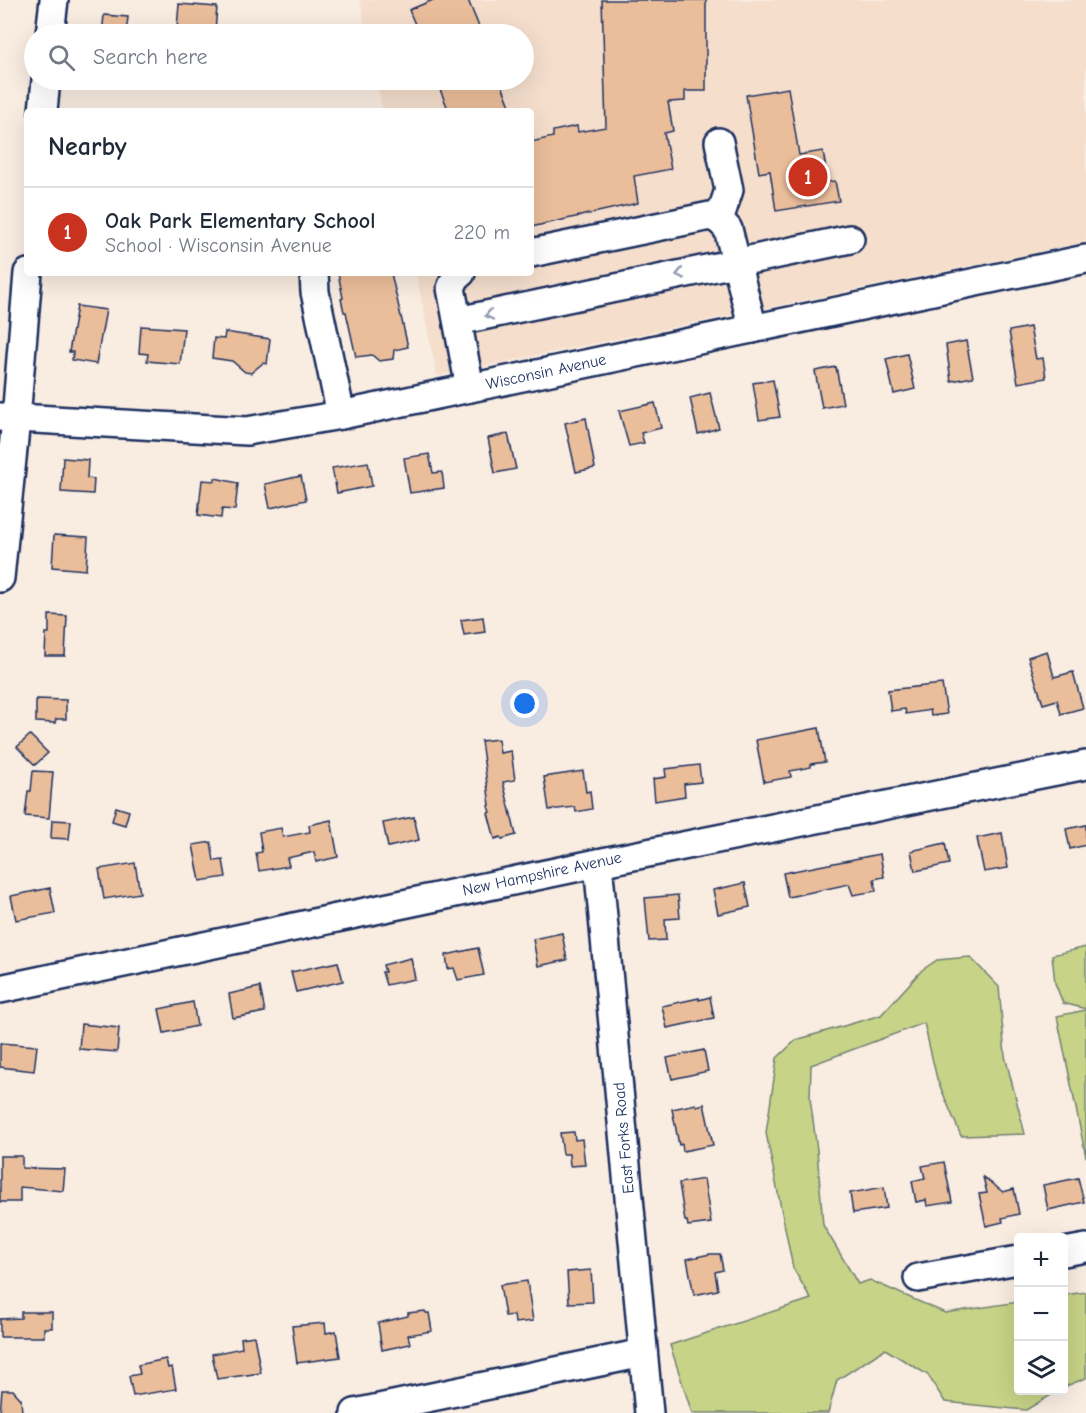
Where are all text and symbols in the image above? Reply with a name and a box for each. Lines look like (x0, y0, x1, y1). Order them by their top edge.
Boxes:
search box (24, 24, 534, 90)
icon: search (45, 41, 78, 74)
text: Search here (93, 44, 208, 70)
text: Nearby (48, 132, 127, 162)
pin: 1 (788, 154, 828, 200)
text: Oak Park Elementary School (105, 208, 375, 234)
text: 1 (64, 221, 71, 244)
text: 220 m (454, 221, 510, 244)
text: School · Wisconsin Avenue (105, 234, 332, 257)
one-way arrow (675, 267, 685, 280)
one-way arrow (484, 308, 494, 321)
street label: Wisconsin Avenue (484, 350, 608, 394)
your location (510, 689, 539, 718)
street label: New Hampshire Avenue (461, 848, 623, 900)
street label: East Forks Road (610, 1081, 638, 1195)
map controls (1014, 1233, 1068, 1395)
button: + (1014, 1233, 1068, 1287)
button: − (1014, 1287, 1068, 1341)
button: layers (1014, 1341, 1068, 1395)

